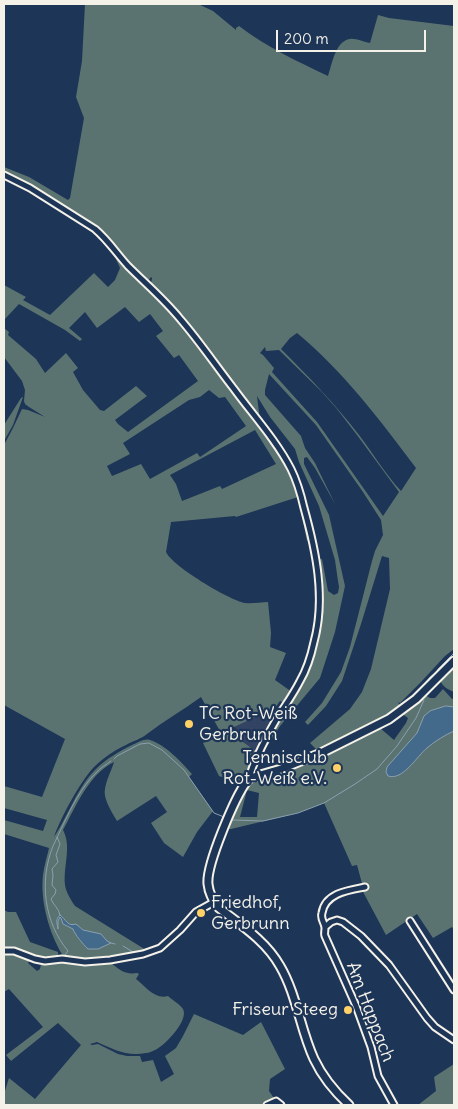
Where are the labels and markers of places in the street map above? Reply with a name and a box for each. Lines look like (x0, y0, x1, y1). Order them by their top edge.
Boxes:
place label: TC Rot-Weiß Gerbrunn (199, 703, 297, 746)
marker: TC Rot-Weiß Gerbrunn (183, 718, 195, 730)
place label: Tennisclub Rot-Weiß e.V. (223, 747, 327, 790)
marker: Tennisclub Rot-Weiß e.V. (331, 762, 343, 774)
place label: Friedhof, Gerbrunn (211, 892, 290, 934)
marker: Friedhof, Gerbrunn (195, 907, 207, 919)
place label: Friseur Steeg (232, 999, 338, 1021)
marker: Friseur Steeg (342, 1004, 354, 1016)

